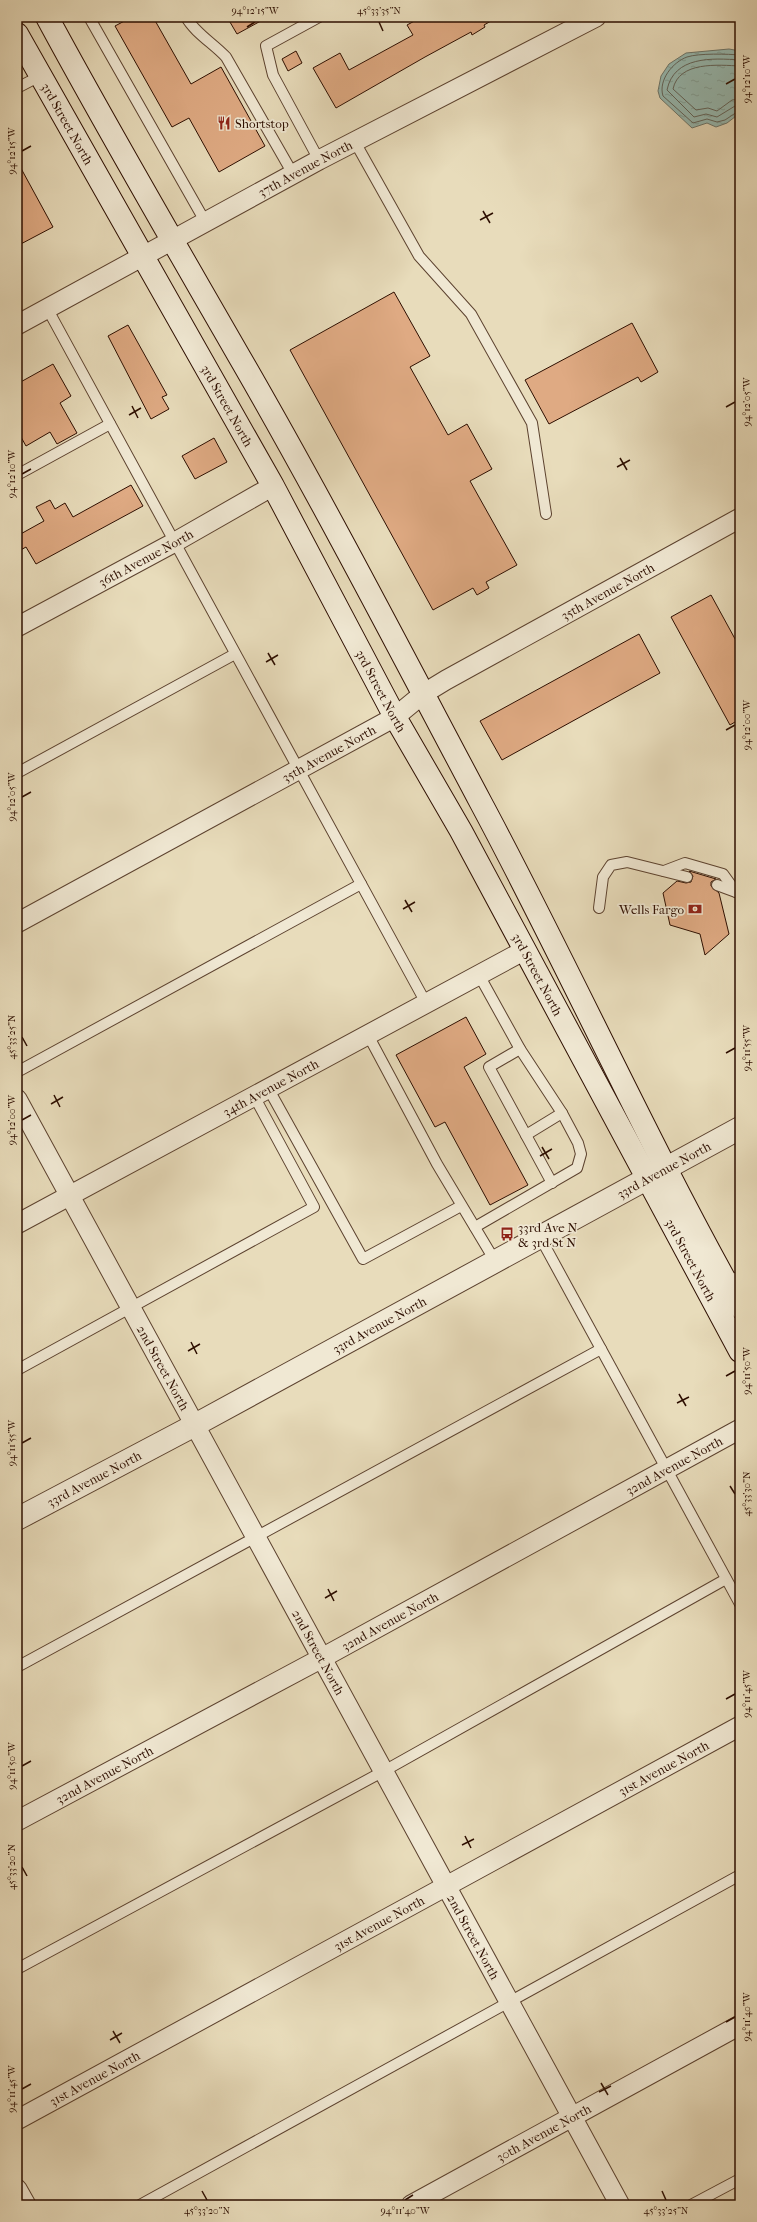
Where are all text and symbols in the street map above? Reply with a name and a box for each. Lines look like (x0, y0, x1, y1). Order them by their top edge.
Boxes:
text: 94°12'15"W (231, 5, 280, 17)
text: 45°33'35"N (357, 5, 401, 17)
text: 94°12'10"W (741, 54, 753, 103)
street label: 3rd Street North (39, 80, 97, 168)
restaurant icon: Shortstop (216, 115, 232, 131)
place label: Shortstop (235, 116, 289, 131)
text: 94°12'15"W (6, 126, 18, 175)
street label: 37th Avenue North (255, 136, 355, 199)
street label: 3rd Street North (198, 362, 257, 450)
text: 94°12'05"W (741, 376, 753, 427)
text: 94°12'10"W (6, 449, 18, 498)
street label: 36th Avenue North (95, 526, 196, 589)
street label: 35th Avenue North (558, 559, 657, 623)
street label: 3rd Street North (353, 647, 410, 735)
text: 94°12'00"W (741, 699, 753, 750)
street label: 35th Avenue North (279, 721, 379, 785)
text: 94°12'05"W (6, 771, 18, 822)
bank icon: Wells Fargo (687, 901, 703, 917)
place label: Wells Fargo (618, 902, 684, 917)
street label: 3rd Street North (510, 930, 566, 1019)
text: 45°33'25"N (6, 1014, 18, 1059)
text: 94°11'55"W (741, 1024, 753, 1071)
street label: 34th Avenue North (220, 1055, 321, 1119)
text: 94°12'00"W (6, 1094, 18, 1145)
street label: 33rd Avenue North (614, 1138, 714, 1201)
street label: 3rd Street North (663, 1216, 720, 1304)
place label: 33rd Ave N & 3rd St N (518, 1220, 578, 1250)
bus stop icon: 33rd Ave N & 3rd St N (499, 1226, 515, 1242)
street label: 33rd Avenue North (330, 1293, 429, 1356)
street label: 2nd Street North (134, 1322, 193, 1414)
text: 94°11'50"W (741, 1346, 753, 1395)
text: 94°11'55"W (6, 1419, 18, 1466)
street label: 32nd Avenue North (623, 1432, 725, 1498)
street label: 33rd Avenue North (44, 1447, 144, 1509)
text: 45°33'30"N (741, 1471, 753, 1517)
street label: 32nd Avenue North (339, 1588, 441, 1653)
street label: 2nd Street North (289, 1607, 348, 1698)
text: 94°11'45"W (741, 1669, 753, 1718)
street label: 31st Avenue North (615, 1737, 712, 1799)
text: 94°11'50"W (6, 1741, 18, 1790)
street label: 32nd Avenue North (53, 1742, 156, 1806)
text: 45°33'20"N (6, 1844, 18, 1890)
street label: 2nd Street North (444, 1891, 503, 1982)
street label: 31st Avenue North (331, 1892, 427, 1954)
text: 94°11'40"W (741, 1991, 753, 2042)
street label: 31st Avenue North (46, 2047, 143, 2109)
text: 94°11'45"W (6, 2064, 18, 2113)
street label: 30th Avenue North (493, 2100, 594, 2164)
text: 45°33'20"N (184, 2205, 230, 2217)
text: 94°11'40"W (380, 2205, 431, 2217)
text: 45°33'25"N (644, 2205, 689, 2217)

